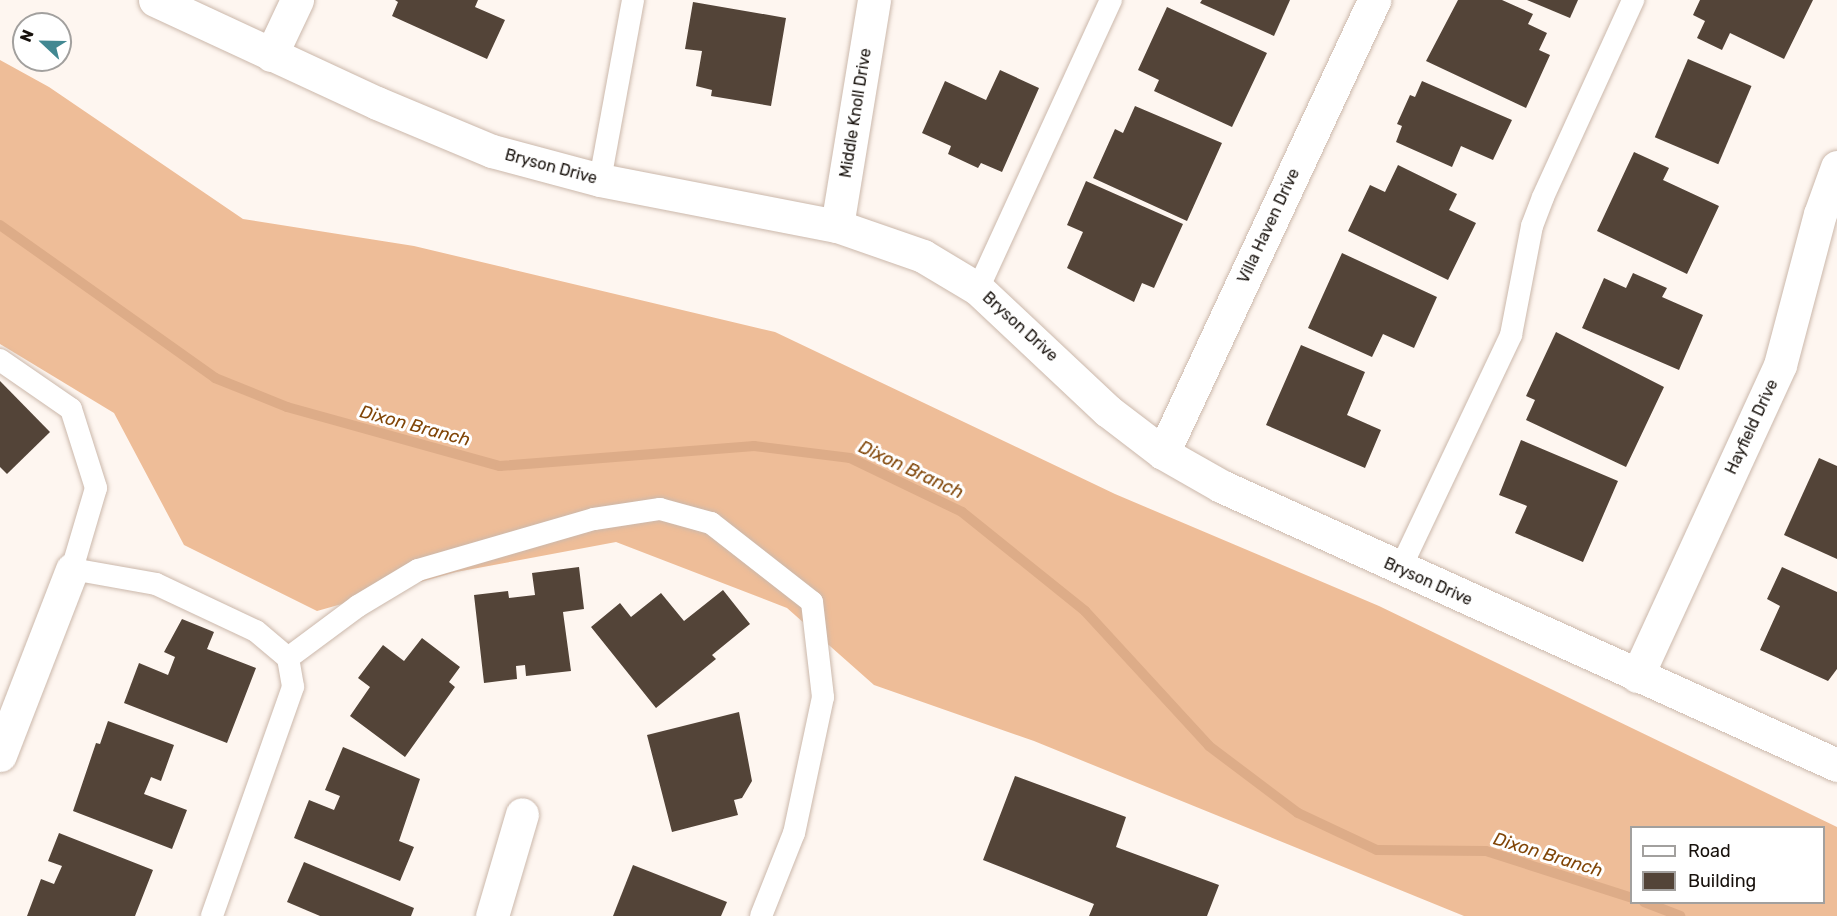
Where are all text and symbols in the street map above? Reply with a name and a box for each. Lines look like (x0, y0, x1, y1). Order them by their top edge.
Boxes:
north arrow (12, 12, 72, 72)
text: N (16, 27, 38, 45)
street label: Middle Knoll Drive (836, 47, 876, 179)
street label: Bryson Drive (503, 145, 599, 189)
street label: Villa Haven Drive (1234, 165, 1304, 287)
street label: Bryson Drive (978, 288, 1062, 366)
street label: Hayfield Drive (1722, 377, 1782, 477)
water label: Dixon Branch (358, 401, 472, 451)
water label: Dixon Branch (855, 436, 967, 504)
street label: Bryson Drive (1381, 554, 1475, 610)
legend (1630, 826, 1825, 904)
water label: Dixon Branch (1491, 828, 1605, 882)
text: Road (1688, 840, 1731, 862)
text: Building (1688, 870, 1756, 892)

